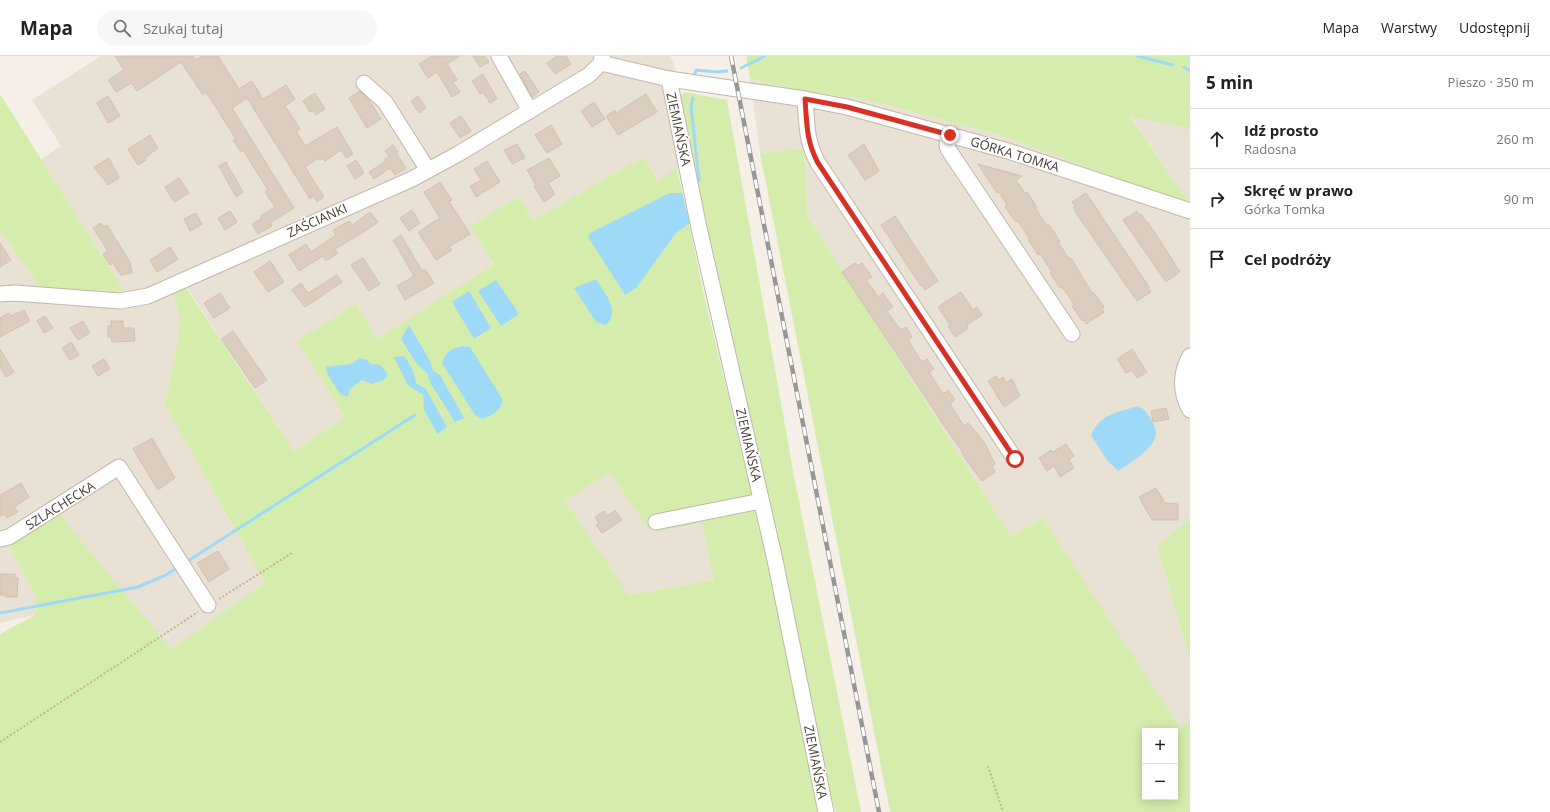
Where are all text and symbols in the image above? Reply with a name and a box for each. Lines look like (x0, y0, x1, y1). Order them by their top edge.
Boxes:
search box (97, 10, 377, 46)
text: Mapa (20, 15, 73, 41)
icon: search (111, 17, 133, 39)
text: Szukaj tutaj (143, 18, 223, 38)
text: Mapa (1322, 18, 1359, 37)
text: Warstwy (1381, 18, 1437, 37)
text: Udostępnij (1459, 18, 1530, 37)
text: 5 min (1206, 71, 1253, 94)
text: Pieszo · 350 m (1448, 73, 1534, 91)
street label: ZIEMIAŃSKA (662, 90, 696, 168)
text: Idź prosto (1244, 120, 1319, 140)
route end (941, 126, 959, 144)
icon: ahead (1206, 128, 1228, 150)
text: 260 m (1496, 130, 1534, 148)
street label: GÓRKA TOMKA (968, 132, 1063, 176)
text: Radosna (1244, 140, 1296, 158)
text: Skręć w prawo (1244, 180, 1353, 200)
icon: right (1206, 188, 1228, 210)
text: 90 m (1504, 190, 1534, 208)
street label: ZAŚCIANKI (284, 199, 350, 241)
text: Górka Tomka (1244, 200, 1325, 218)
icon: arrive (1206, 248, 1228, 270)
text: Cel podróży (1244, 249, 1331, 269)
street label: ZIEMIAŃSKA (732, 406, 766, 484)
route start (1006, 450, 1024, 468)
street label: SZLACHECKA (22, 476, 99, 534)
street label: ZIEMIAŃSKA (800, 724, 832, 801)
map controls (1142, 728, 1178, 800)
button: + (1142, 728, 1178, 764)
button: − (1142, 764, 1178, 800)

